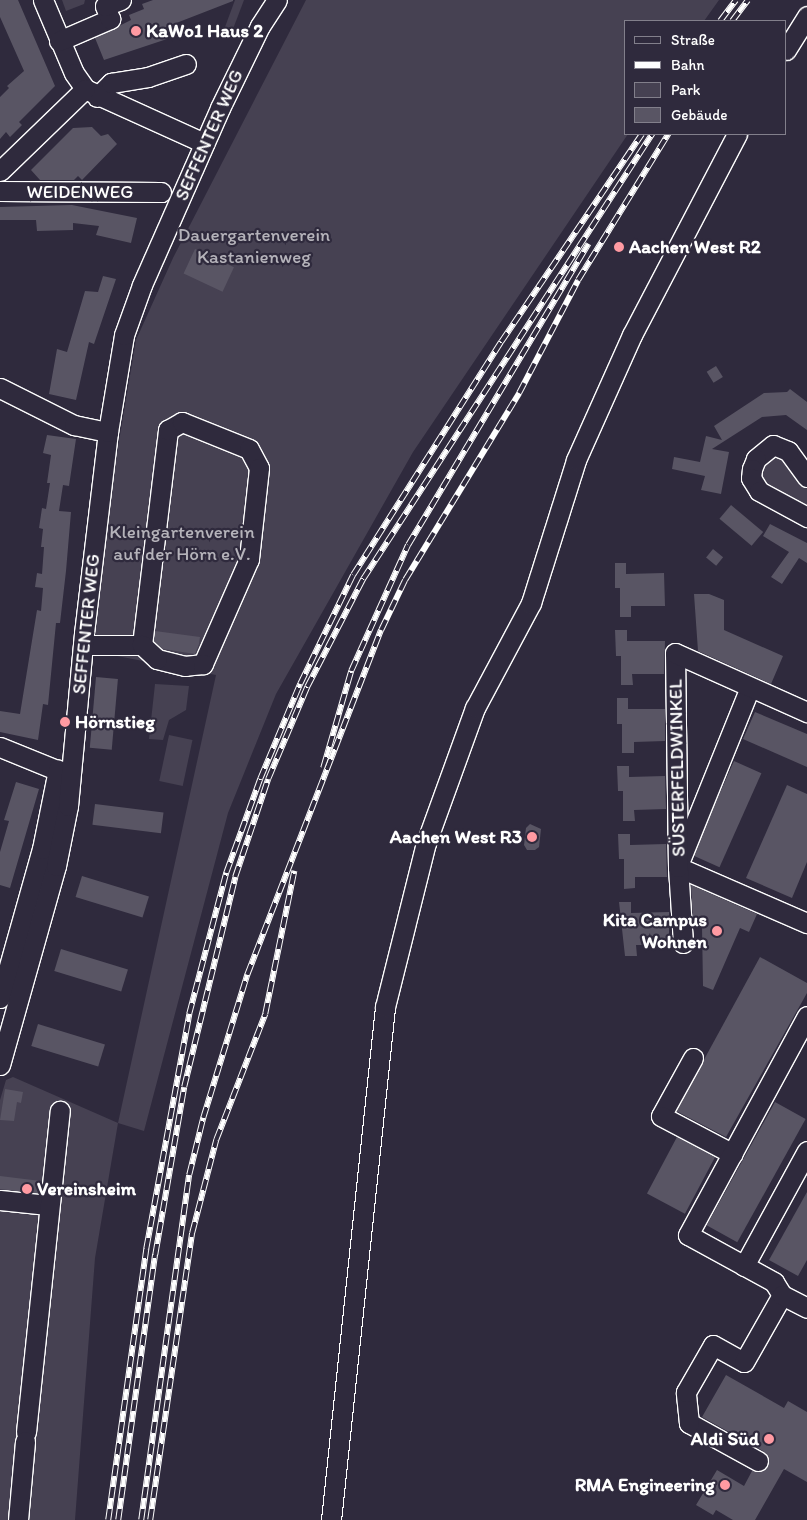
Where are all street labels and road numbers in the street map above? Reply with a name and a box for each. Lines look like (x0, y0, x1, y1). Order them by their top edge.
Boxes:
street label: SEFFENTER WEG (170, 66, 248, 204)
street label: WEIDENWEG (27, 181, 133, 203)
street label: SEFFENTER WEG (67, 553, 105, 695)
street label: SÜSTERFELDWINKEL (664, 679, 690, 857)

